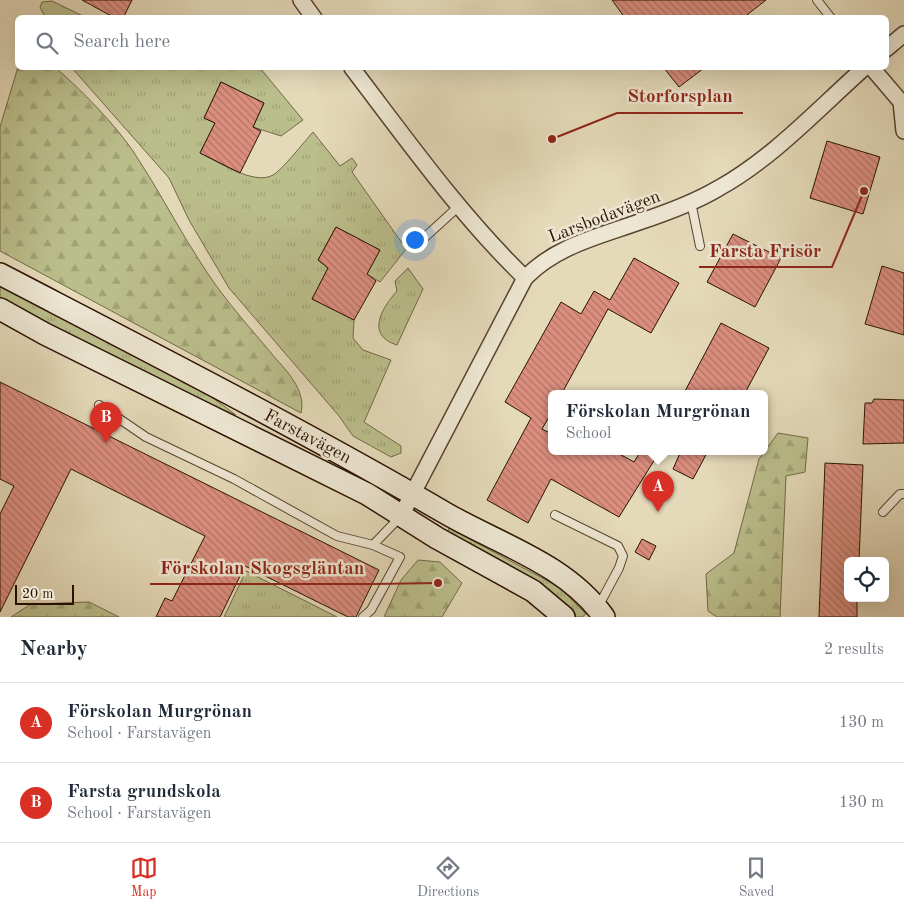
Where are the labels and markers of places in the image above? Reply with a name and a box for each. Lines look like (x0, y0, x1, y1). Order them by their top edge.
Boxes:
callout: Storforsplan (617, 79, 743, 113)
callout: Farsta Frisör (699, 233, 832, 267)
pin: B (90, 402, 122, 443)
pin: A (642, 471, 674, 512)
callout: Förskolan Skogsgläntan (150, 550, 374, 584)

